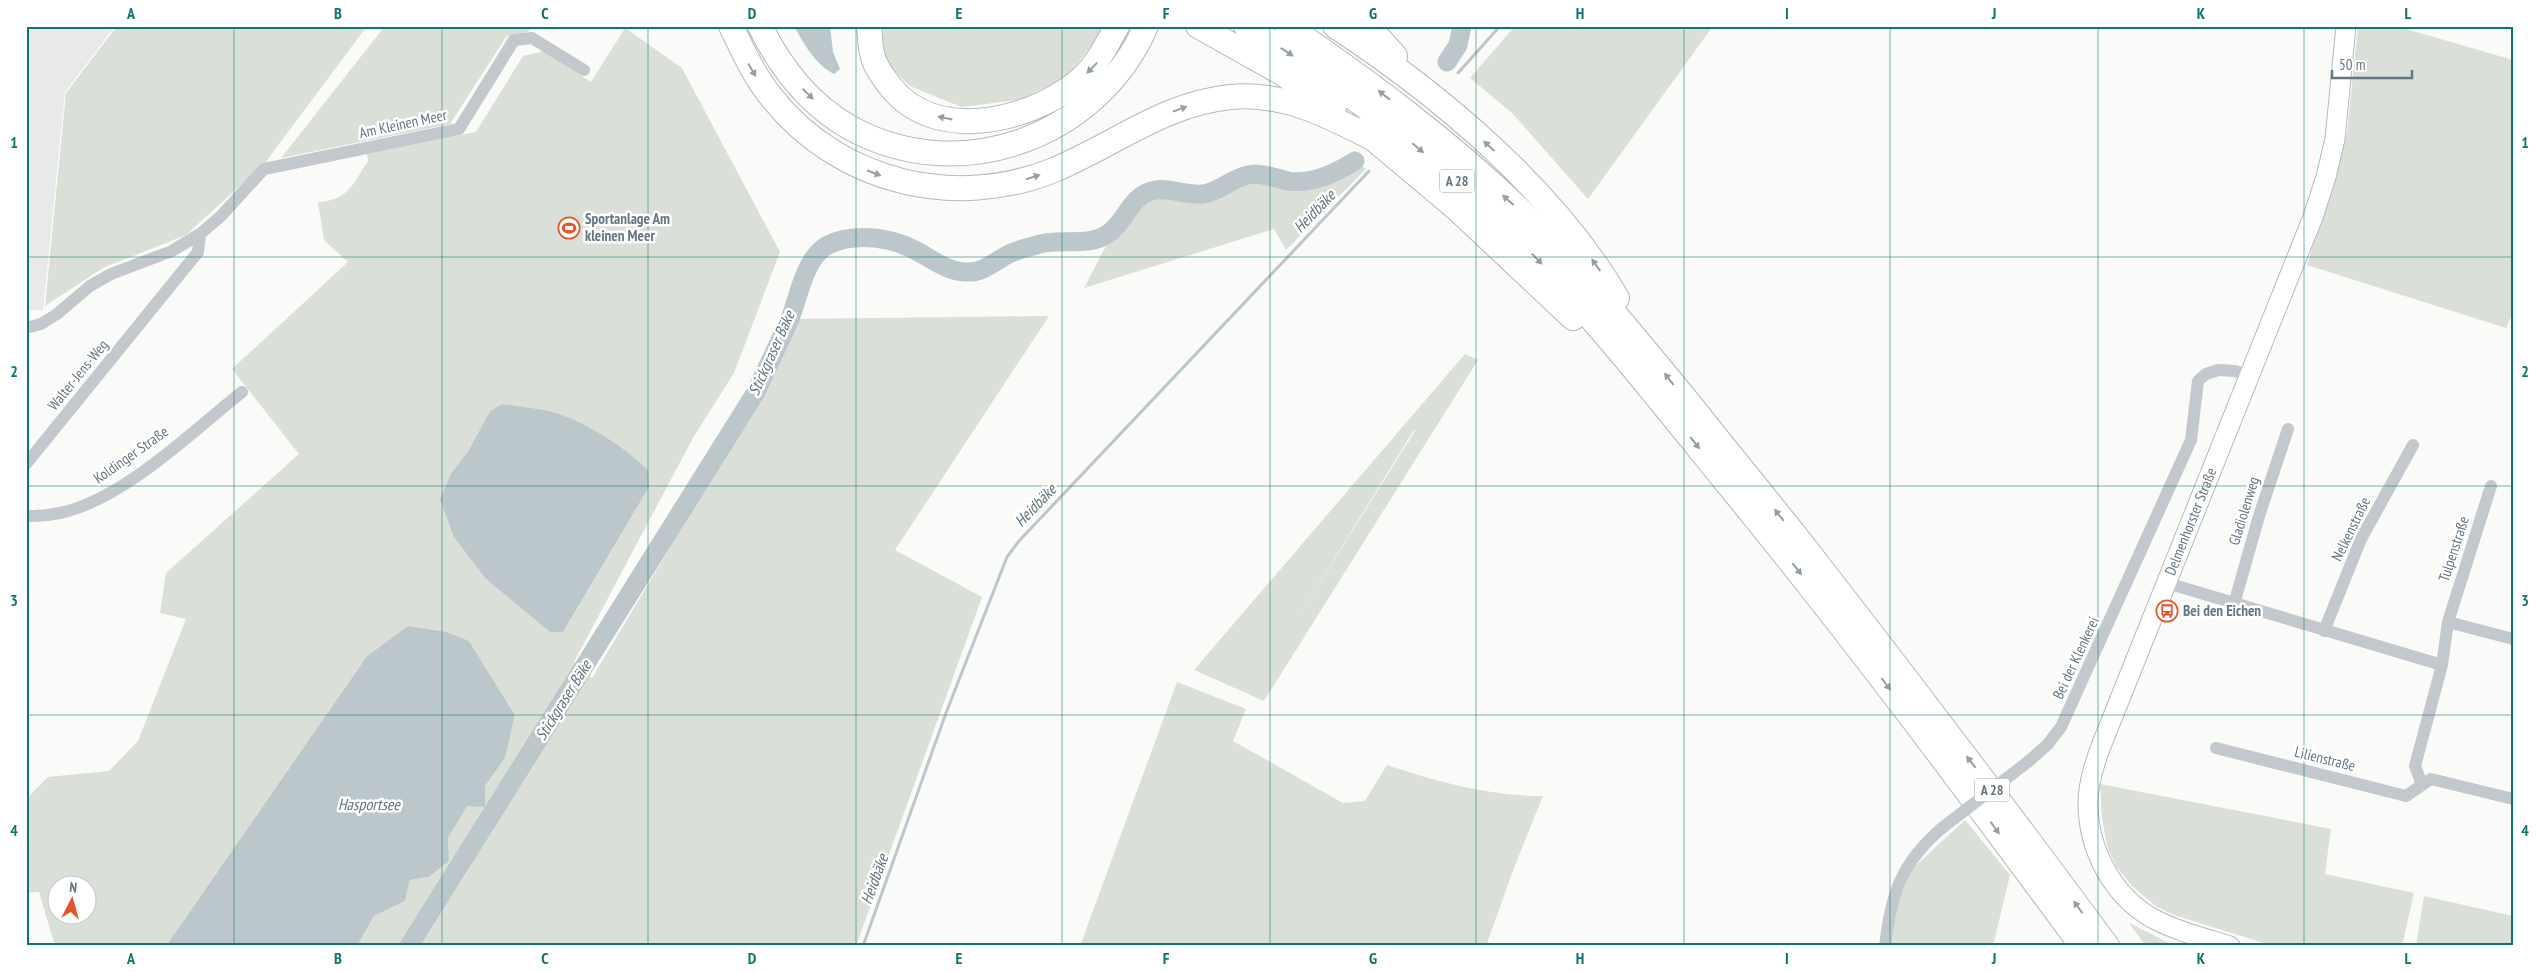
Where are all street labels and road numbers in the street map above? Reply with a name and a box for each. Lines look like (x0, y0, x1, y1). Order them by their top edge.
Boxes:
street label: Am Kleinen Meer (357, 105, 449, 142)
road number: A 28 (1440, 170, 1474, 192)
street label: Walter-Jens-Weg (43, 335, 112, 414)
street label: Koldinger Straße (90, 422, 172, 487)
street label: Delmenhorster Straße (2160, 465, 2220, 578)
street label: Gladiolenweg (2224, 474, 2263, 547)
street label: Nelkenstraße (2327, 494, 2374, 564)
street label: Tulpenstraße (2434, 514, 2473, 584)
street label: Bei der Klenkerei (2048, 614, 2103, 702)
street label: Lilienstraße (2293, 742, 2357, 775)
road number: A 28 (1974, 778, 2010, 802)

